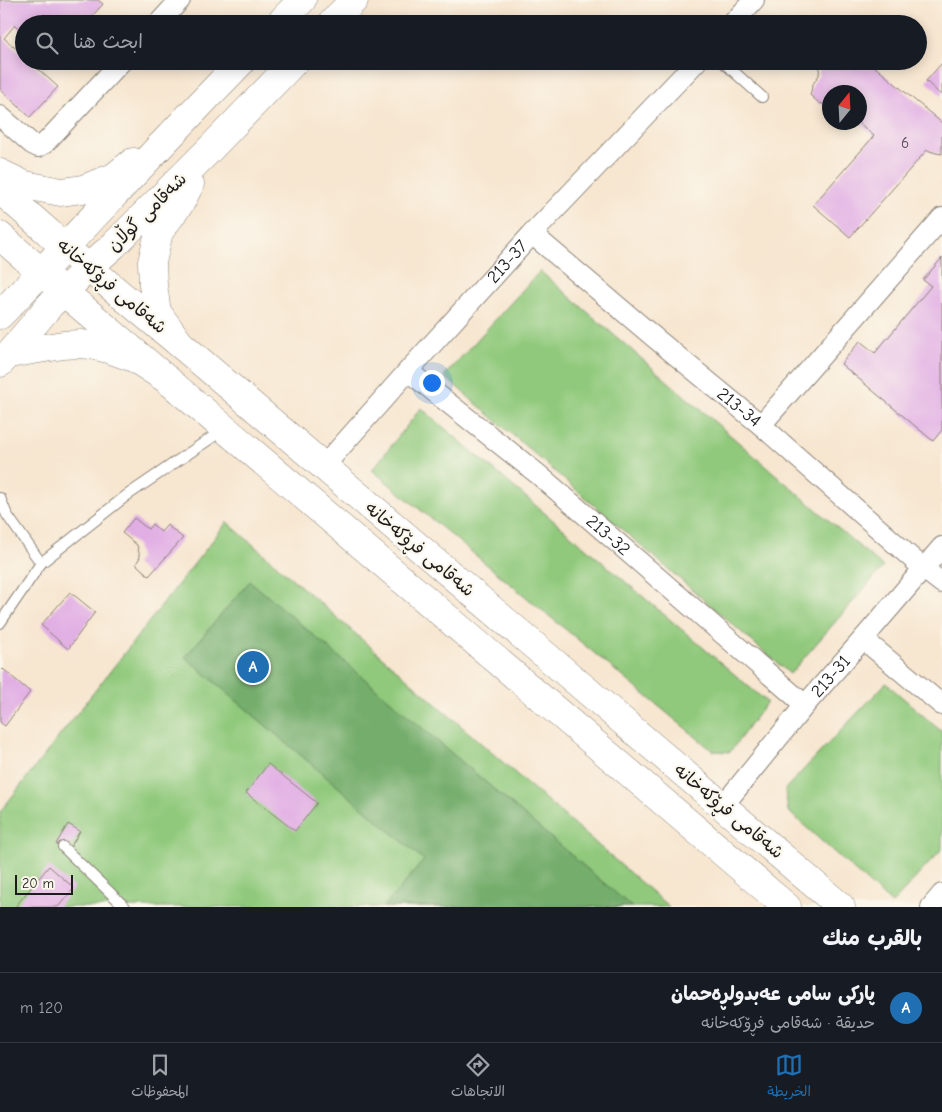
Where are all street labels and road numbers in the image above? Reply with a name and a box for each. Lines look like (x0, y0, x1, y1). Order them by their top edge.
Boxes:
street label: شەقامی گوڵان (101, 166, 191, 256)
street label: شەقامی فڕۆکەخانە (50, 235, 171, 341)
street label: 213-37 (483, 236, 533, 288)
street label: 213-34 (713, 383, 765, 432)
street label: شەقامی فڕۆکەخانە (358, 498, 479, 604)
street label: 213-32 (582, 511, 634, 560)
street label: 213-31 (807, 651, 855, 702)
street label: شەقامی فڕۆکەخانە (667, 760, 788, 866)

